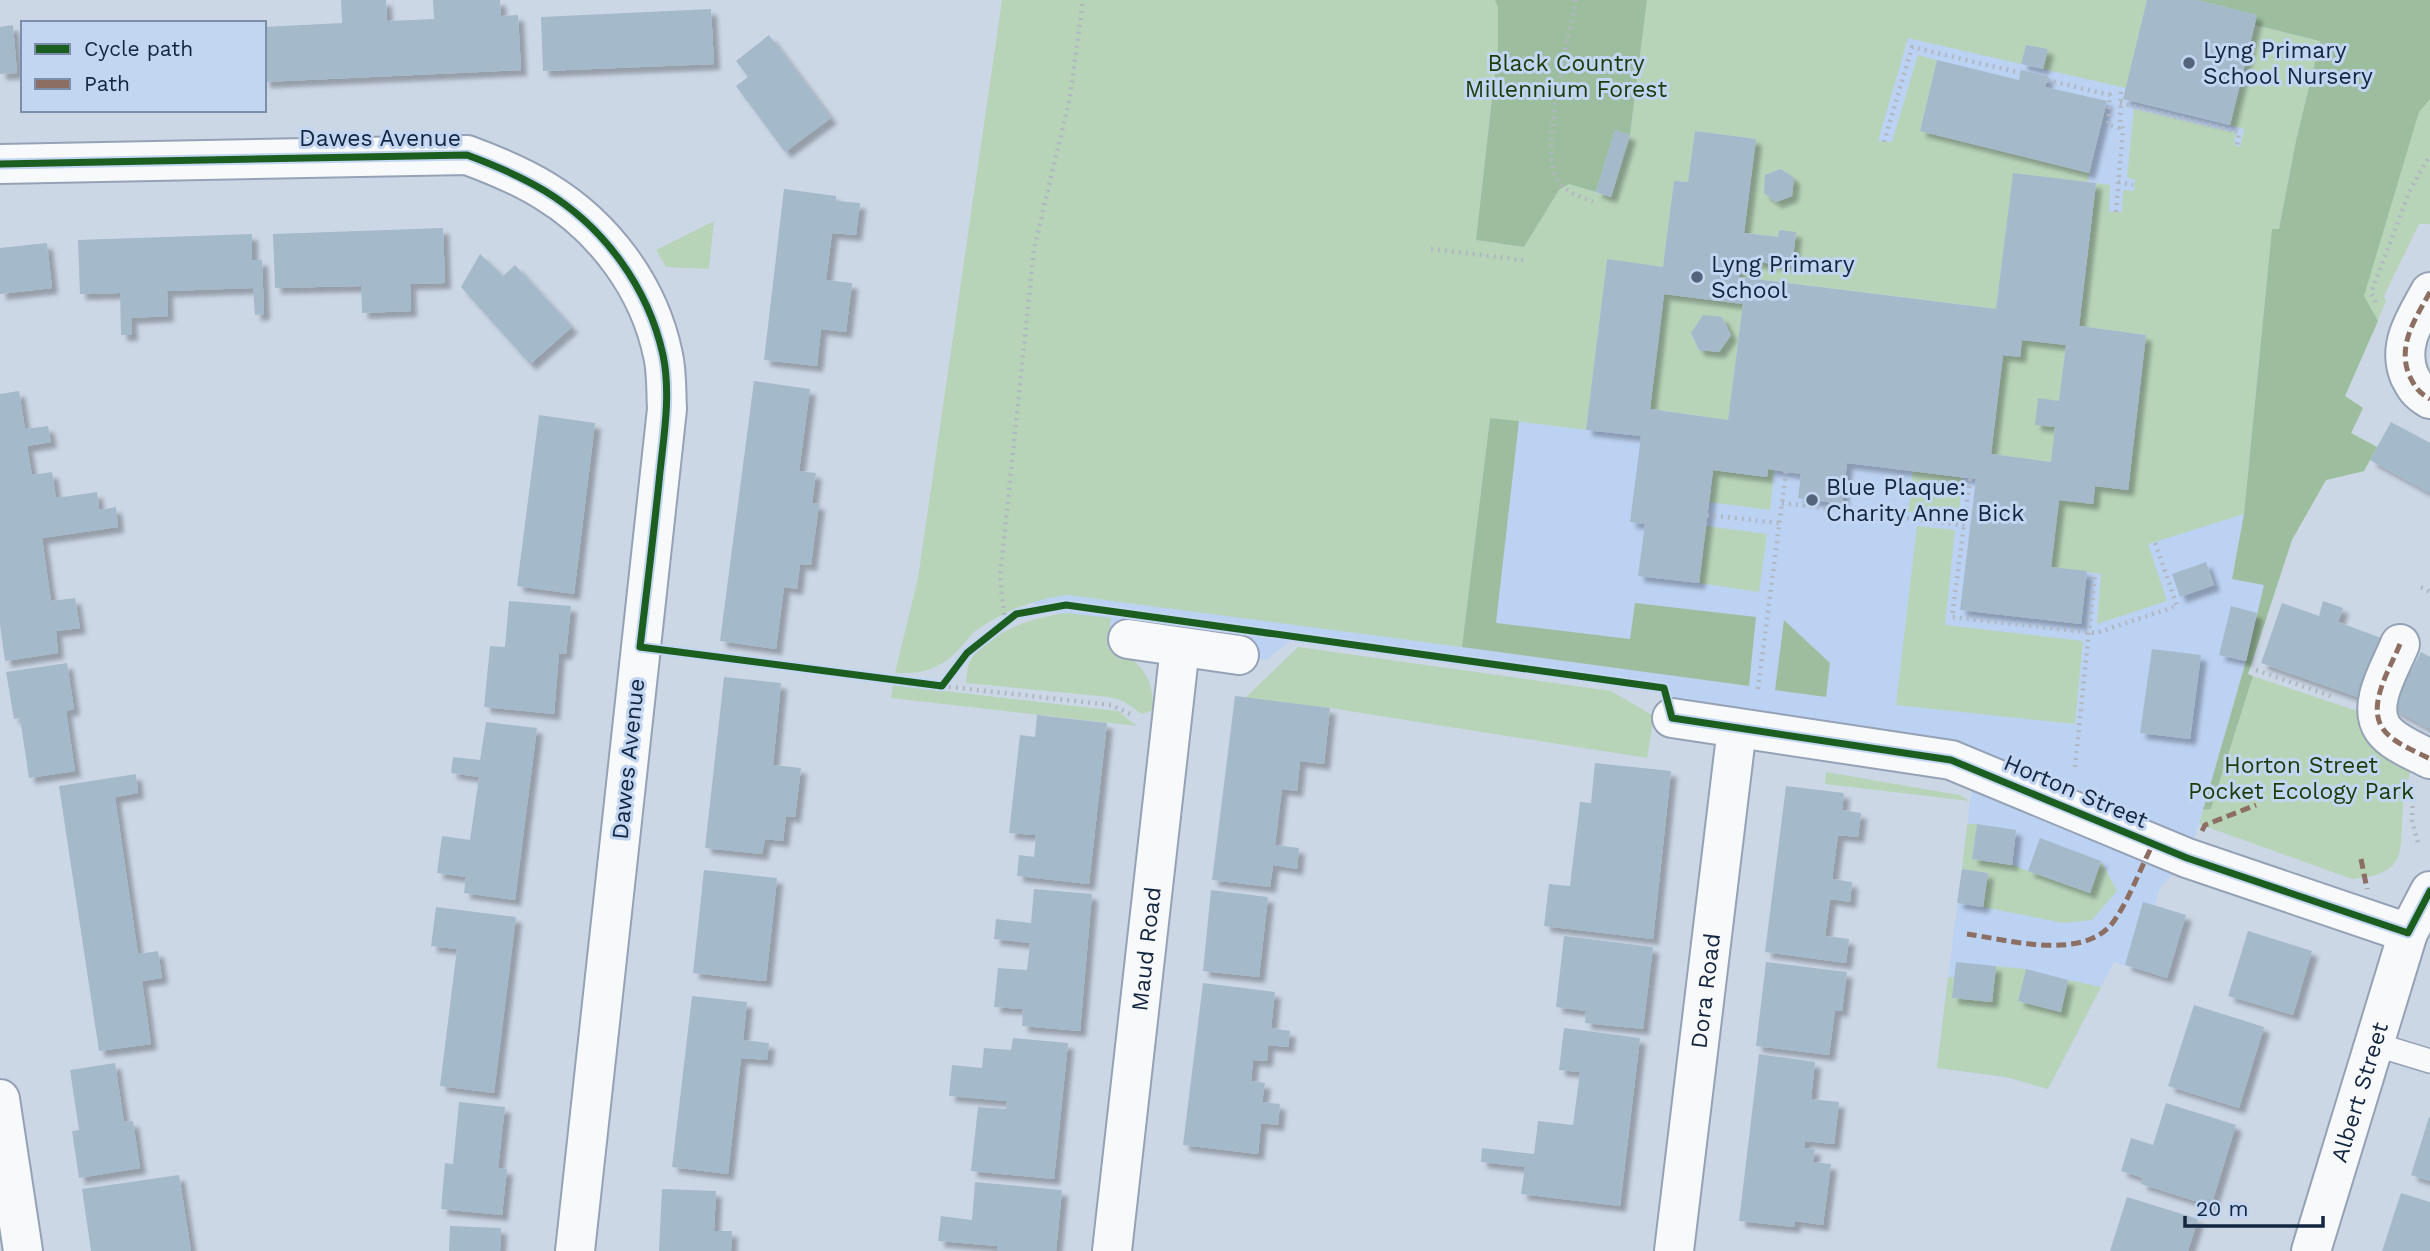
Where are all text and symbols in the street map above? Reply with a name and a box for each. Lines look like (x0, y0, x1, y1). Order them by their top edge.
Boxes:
legend (21, 21, 266, 112)
text: Cycle path (84, 36, 193, 61)
place label: Lyng Primary School Nursery (2203, 37, 2373, 90)
park label: Black Country Millennium Forest (1465, 50, 1667, 103)
marker: Lyng Primary School Nursery (2181, 55, 2197, 71)
text: Path (84, 71, 130, 96)
street label: Dawes Avenue (299, 125, 461, 152)
place label: Lyng Primary School (1711, 251, 1855, 304)
marker: Lyng Primary School (1689, 269, 1705, 285)
place label: Blue Plaque: Charity Anne Bick (1826, 474, 2024, 527)
marker: Blue Plaque: Charity Anne Bick (1804, 492, 1820, 508)
street label: Dawes Avenue (607, 677, 650, 841)
street label: Horton Street (2000, 749, 2152, 834)
park label: Horton Street Pocket Ecology Park (2188, 752, 2414, 805)
street label: Maud Road (1126, 885, 1167, 1013)
street label: Dora Road (1685, 932, 1726, 1050)
street label: Albert Street (2326, 1019, 2394, 1166)
scale bar (2185, 1184, 2323, 1228)
text: 20 m (2196, 1196, 2248, 1221)

